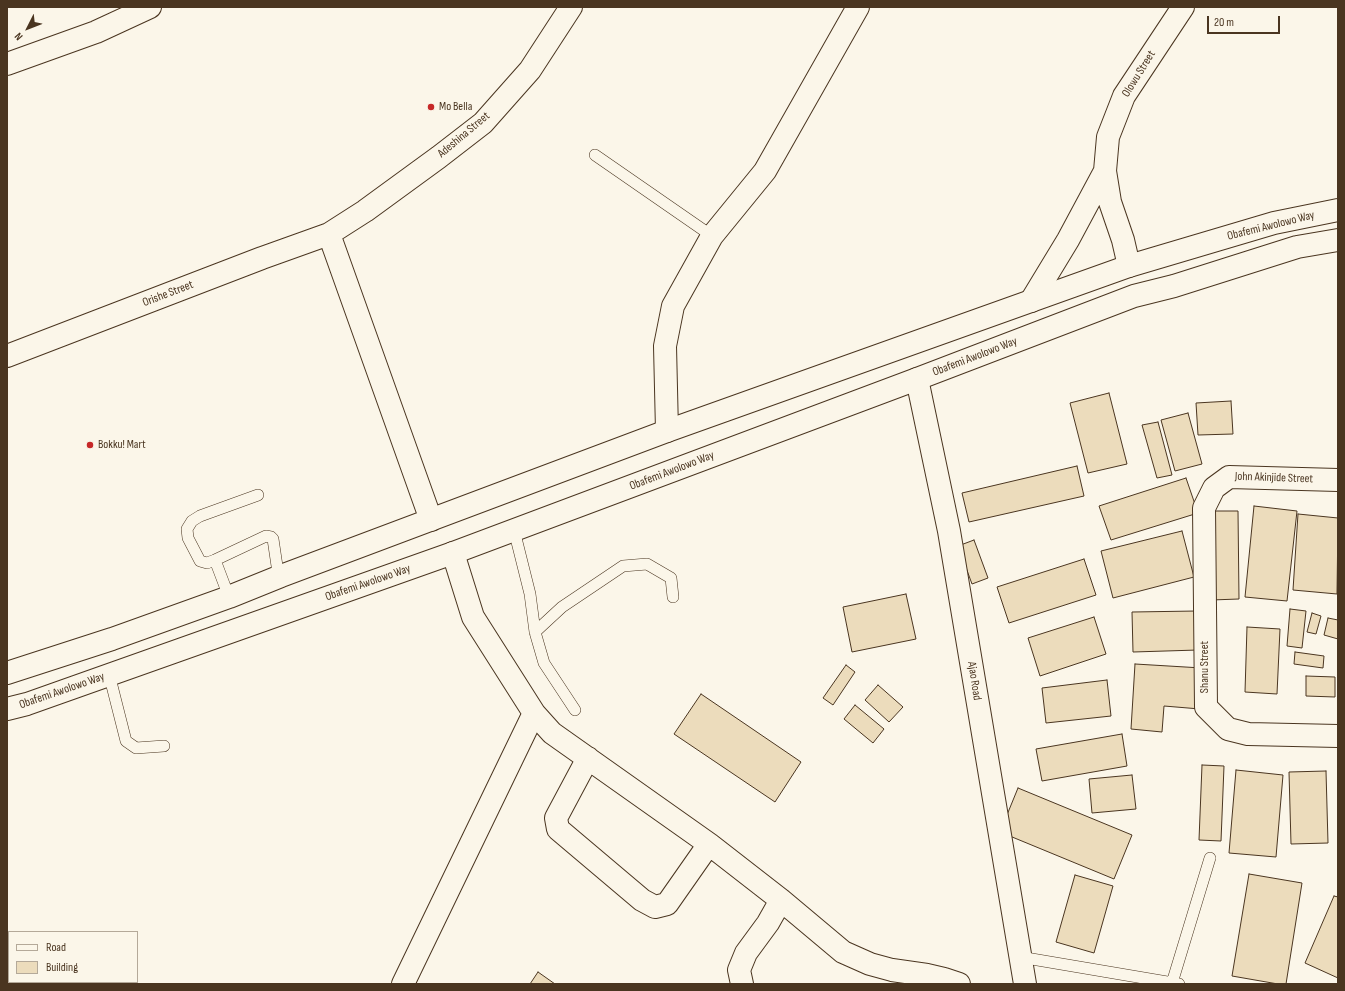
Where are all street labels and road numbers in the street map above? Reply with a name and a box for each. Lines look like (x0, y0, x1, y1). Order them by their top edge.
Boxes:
street label: Olowu Street (1119, 48, 1159, 100)
street label: Adeshina Street (435, 109, 493, 161)
street label: Obafemi Awolowo Way (1226, 208, 1316, 244)
street label: Orishe Street (141, 278, 195, 310)
street label: Obafemi Awolowo Way (931, 334, 1019, 380)
street label: Obafemi Awolowo Way (628, 448, 716, 494)
street label: John Akinjide Street (1235, 469, 1313, 487)
street label: Obafemi Awolowo Way (323, 562, 413, 604)
street label: Shanu Street (1198, 641, 1212, 693)
street label: Ajao Road (964, 661, 984, 701)
street label: Obafemi Awolowo Way (17, 670, 107, 712)

